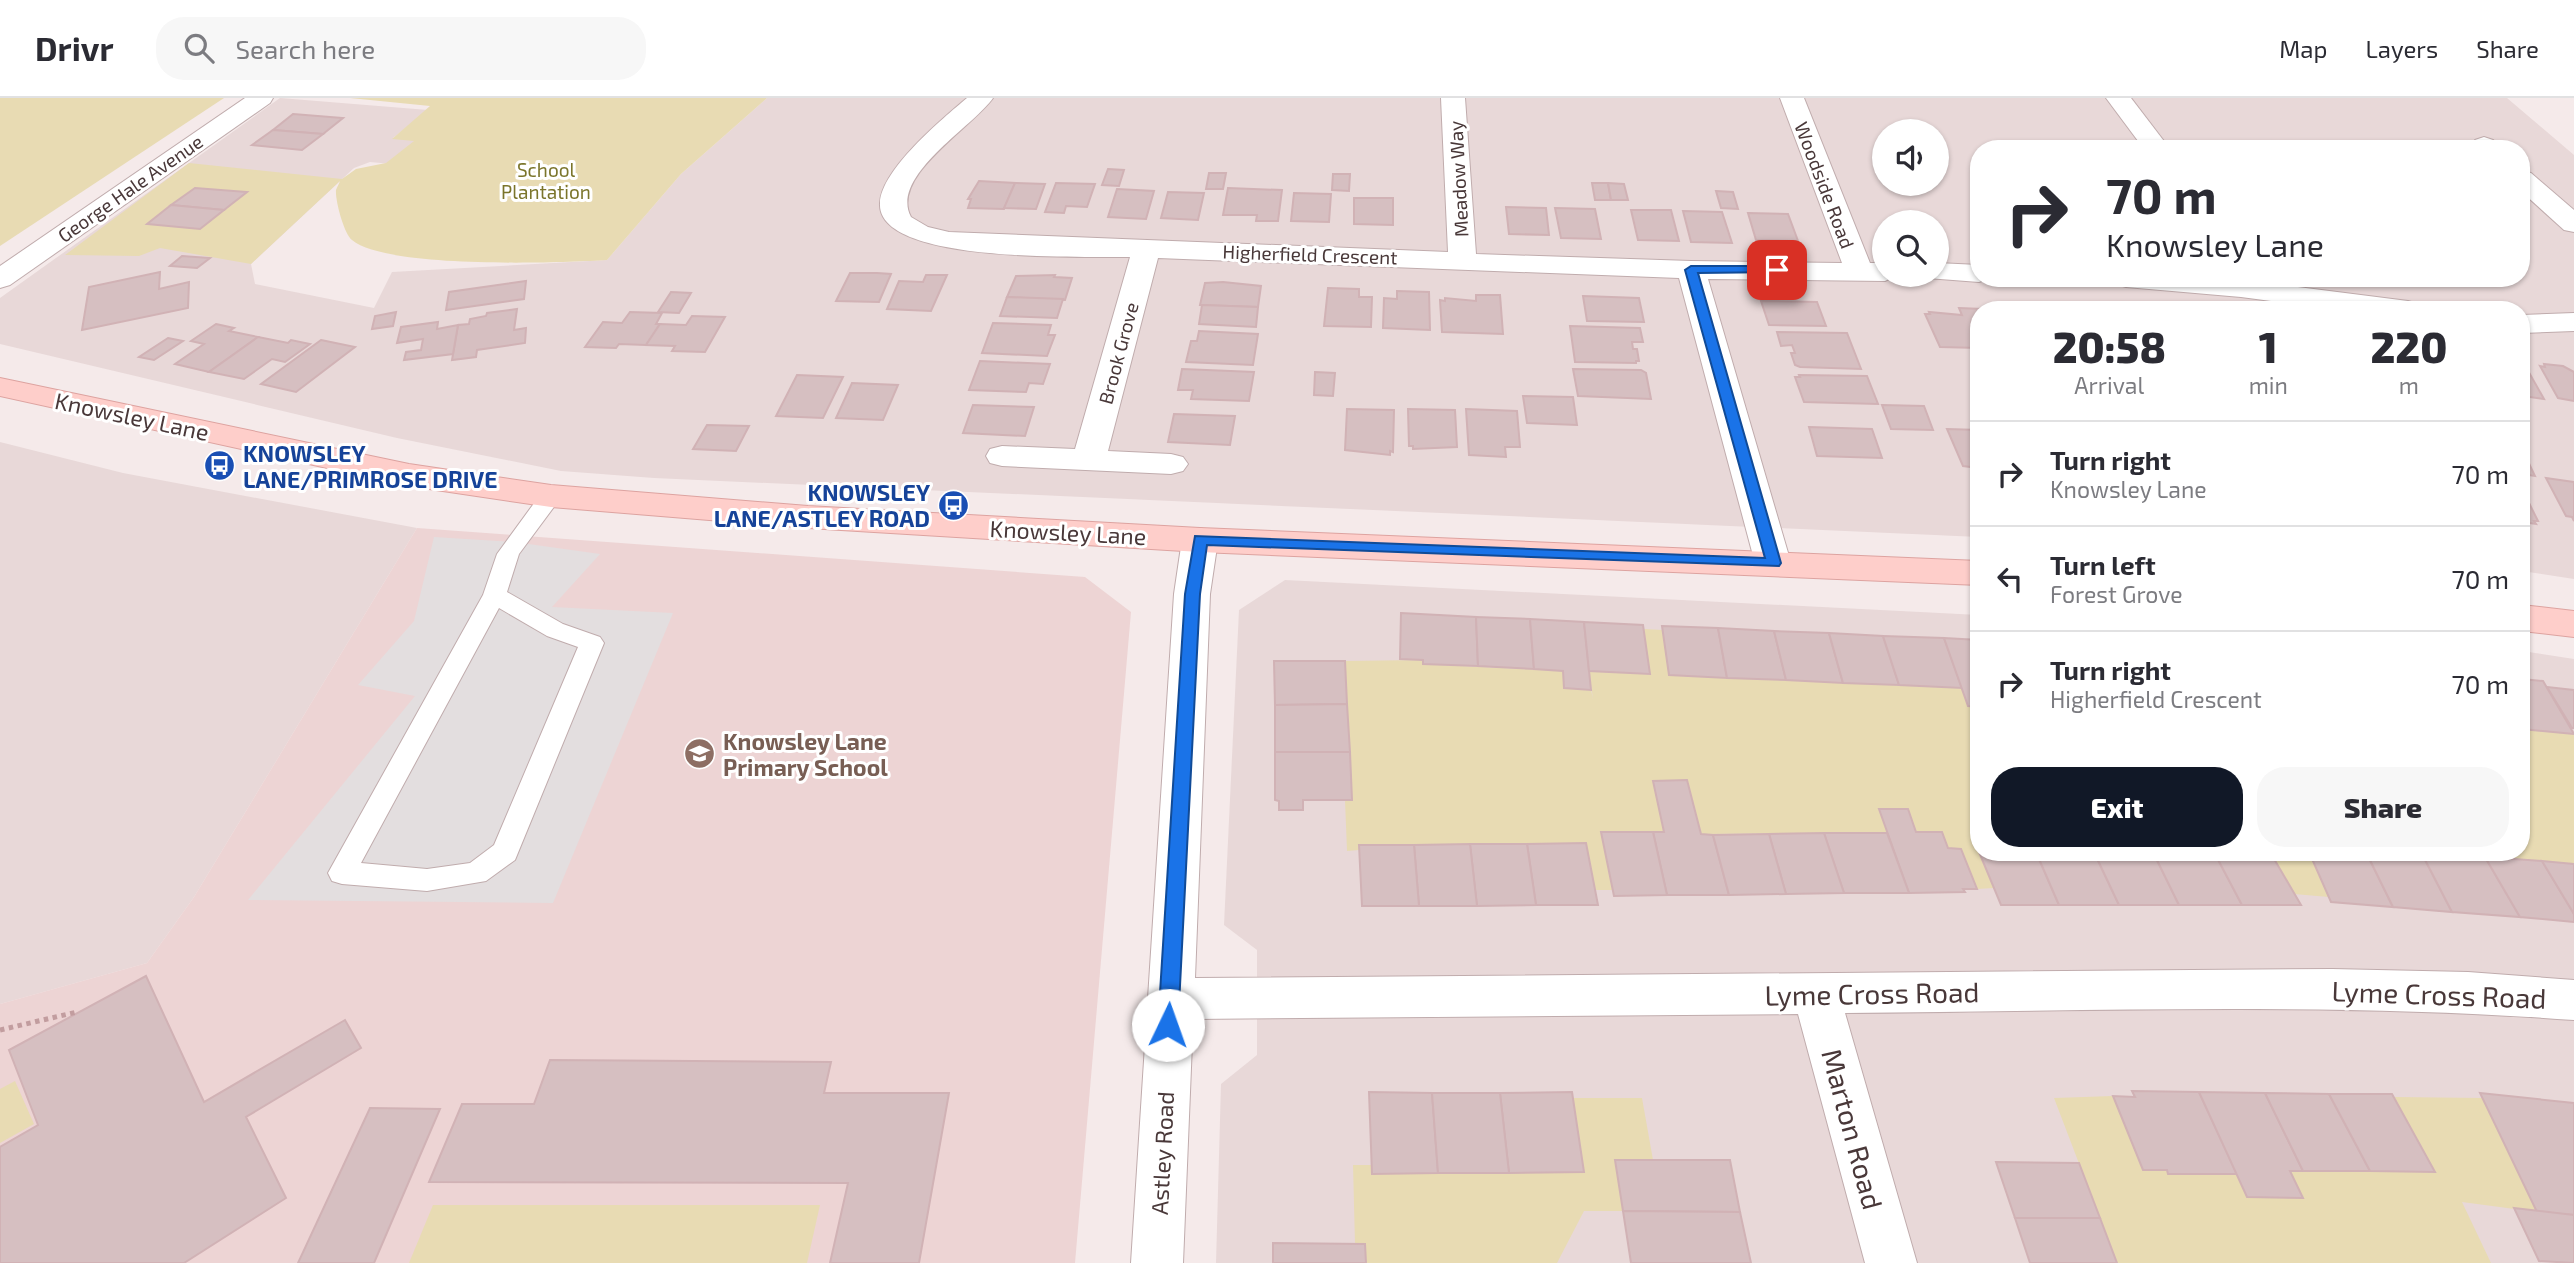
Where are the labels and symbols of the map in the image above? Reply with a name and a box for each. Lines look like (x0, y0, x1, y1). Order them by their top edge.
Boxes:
street label: Woodside Road (1790, 119, 1860, 251)
street label: Meadow Way (1443, 120, 1473, 238)
street label: George Hale Avenue (53, 129, 207, 247)
park label: School Plantation (501, 158, 591, 203)
street label: Higherfield Crescent (1222, 239, 1398, 269)
pin (1747, 240, 1807, 300)
street label: Brook Grove (1093, 300, 1143, 406)
street label: Knowsley Lane (52, 386, 212, 446)
place label: KNOWSLEY LANE/PRIMROSE DRIVE (243, 439, 498, 493)
bus stop icon: KNOWSLEY LANE/PRIMROSE DRIVE (203, 449, 237, 483)
place label: KNOWSLEY LANE/ASTLEY ROAD (714, 478, 931, 532)
bus stop icon: KNOWSLEY LANE/ASTLEY ROAD (936, 488, 970, 522)
street label: Knowsley Lane (989, 514, 1147, 550)
place label: Knowsley Lane Primary School (723, 727, 888, 781)
school or university icon: Knowsley Lane Primary School (683, 737, 717, 771)
street label: Lyme Cross Road (2331, 973, 2547, 1015)
street label: Lyme Cross Road (1764, 974, 1980, 1012)
position arrow (1131, 988, 1205, 1062)
street label: Marton Road (1815, 1045, 1891, 1213)
street label: Astley Road (1145, 1091, 1179, 1215)

